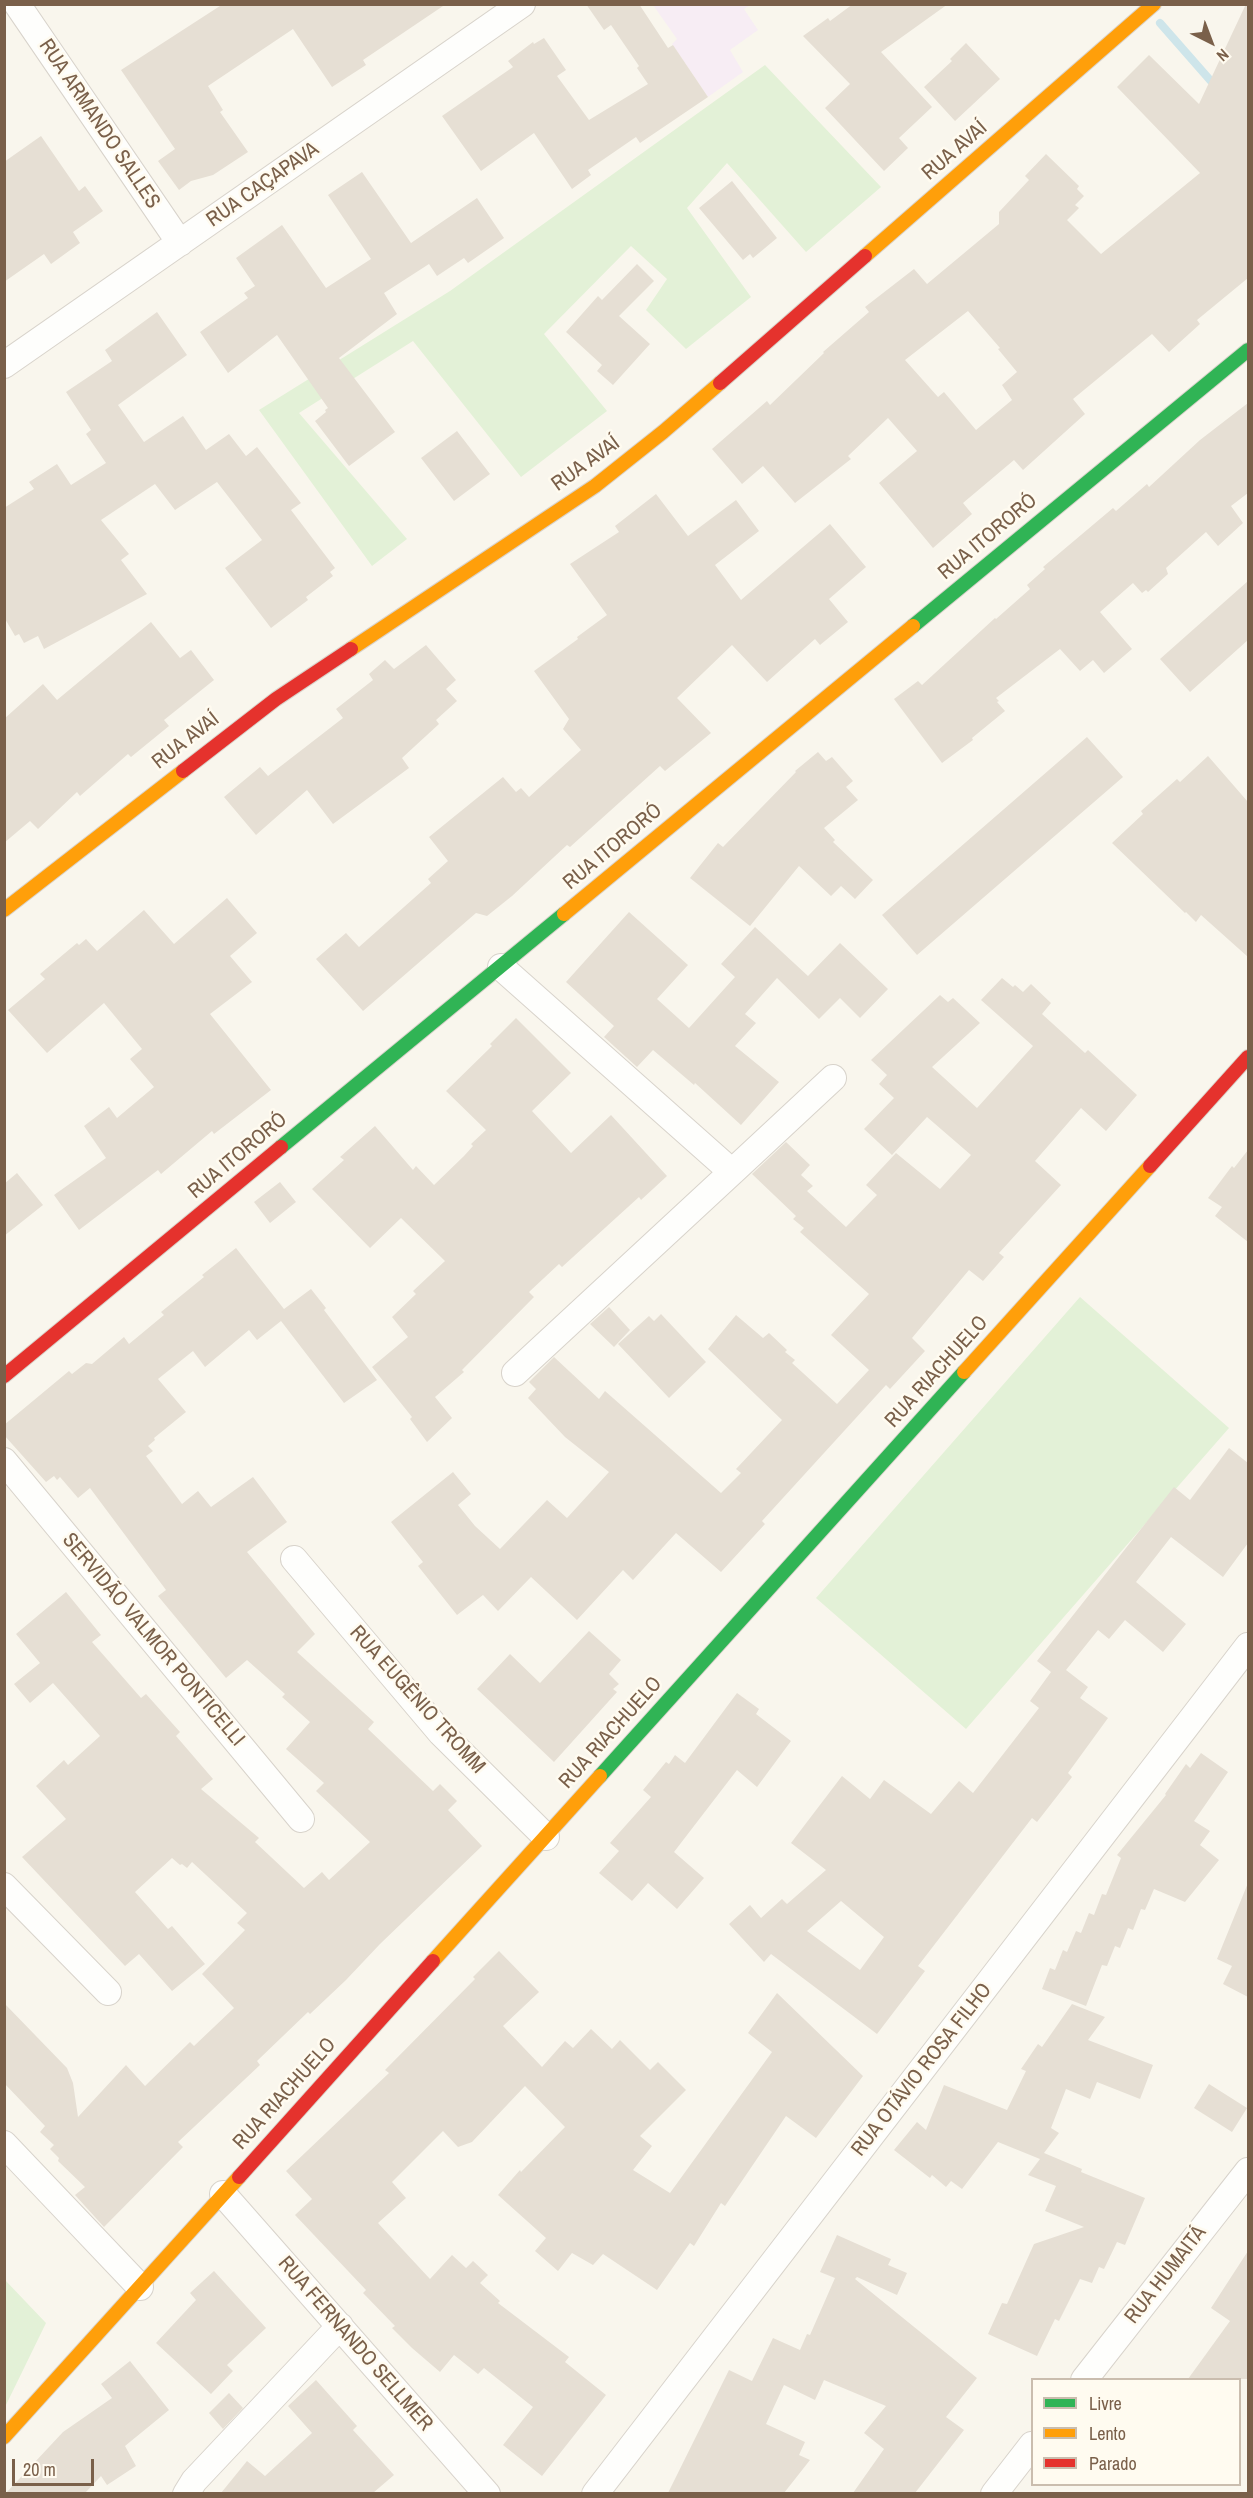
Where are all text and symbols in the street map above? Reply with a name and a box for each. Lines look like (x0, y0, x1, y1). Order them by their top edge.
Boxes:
north arrow (1181, 12, 1241, 72)
street label: RUA ARMANDO SALLES (33, 34, 165, 214)
text: N (1212, 44, 1234, 67)
street label: RUA AVAÍ (917, 116, 993, 186)
street label: RUA CAÇAPAVA (202, 137, 324, 233)
street label: RUA AVAÍ (547, 431, 625, 497)
street label: RUA ITORORÓ (933, 488, 1043, 586)
street label: RUA AVAÍ (148, 707, 224, 775)
street label: RUA ITORORÓ (558, 798, 668, 896)
street label: RUA ITORORÓ (183, 1107, 293, 1205)
street label: RUA RIACHUELO (880, 1311, 994, 1433)
street label: SERVIDÃO VALMOR PONTICELLI (56, 1528, 250, 1752)
street label: RUA EUGÊNIO TROMM (344, 1621, 490, 1779)
street label: RUA RIACHUELO (554, 1672, 668, 1794)
street label: RUA OTÁVIO ROSA FILHO (847, 1978, 997, 2162)
street label: RUA RIACHUELO (228, 2033, 342, 2155)
street label: RUA HUMAITÁ (1120, 2221, 1212, 2329)
street label: RUA FERNANDO SELLMER (272, 2252, 438, 2436)
legend (1031, 2378, 1241, 2486)
text: Livre (1089, 2391, 1122, 2416)
text: Lento (1089, 2421, 1126, 2446)
scale bar (15, 2447, 98, 2485)
text: Parado (1089, 2451, 1137, 2476)
text: 20 m (23, 2457, 56, 2482)

